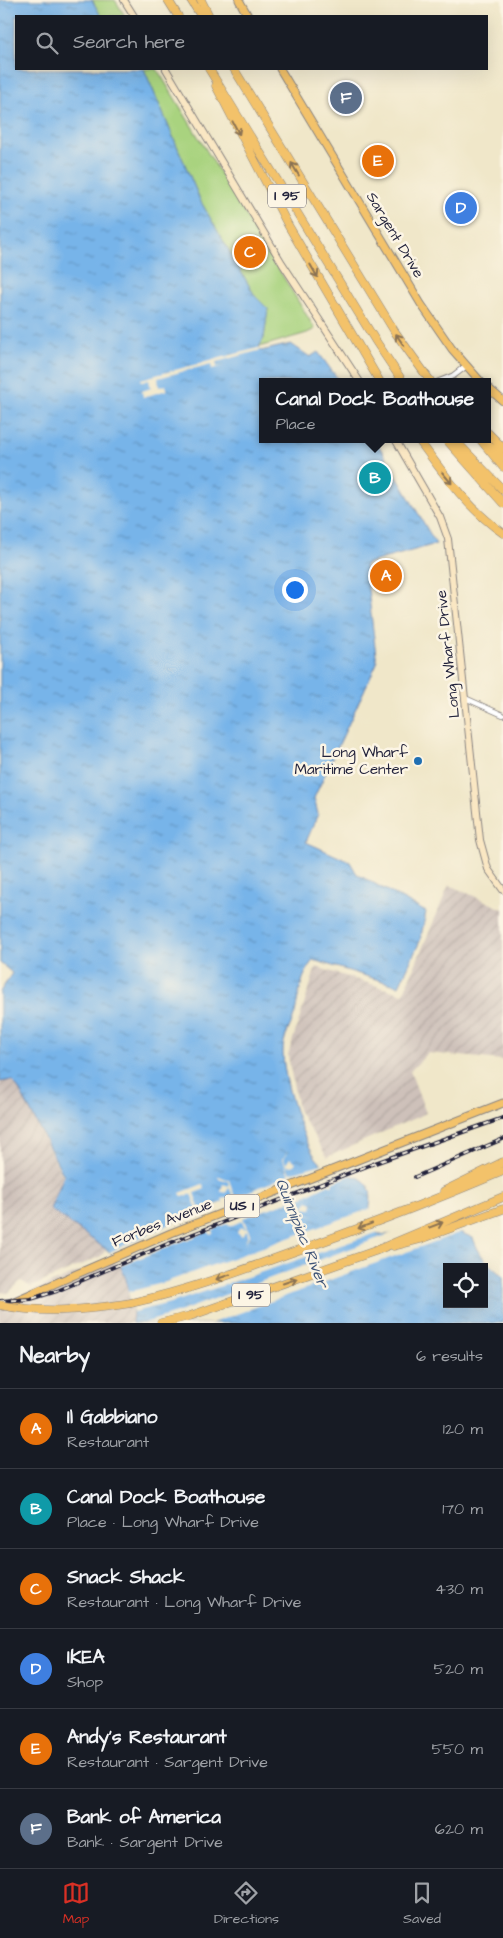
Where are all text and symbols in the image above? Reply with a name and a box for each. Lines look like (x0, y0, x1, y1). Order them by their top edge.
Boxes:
search box (15, 15, 488, 70)
icon: search (33, 29, 61, 57)
text: Search here (73, 29, 185, 56)
pin: F (330, 79, 362, 117)
one-way arrow (232, 121, 242, 135)
pin: E (362, 142, 394, 180)
one-way arrow (290, 162, 300, 176)
road number: I 95 (268, 185, 306, 208)
street label: Sargent Drive (360, 188, 429, 283)
pin: D (445, 189, 477, 227)
pin: C (234, 233, 266, 271)
one-way arrow (309, 264, 319, 279)
one-way arrow (395, 333, 405, 347)
popup (259, 378, 491, 443)
text: Canal Dock Boathouse (276, 386, 474, 413)
text: Place (276, 413, 315, 435)
pin: B (359, 459, 391, 497)
one-way arrow (442, 472, 453, 485)
pin: A (370, 557, 402, 595)
your location (282, 577, 308, 603)
street label: Long Wharf Drive (431, 589, 466, 719)
place label: Long Wharf Maritime Center (295, 742, 408, 780)
marker: Long Wharf Maritime Center (412, 755, 424, 767)
water label: Quinnipiac River (270, 1175, 335, 1293)
street label: Forbes Avenue (109, 1193, 215, 1253)
road number: US 1 (224, 1194, 260, 1218)
one-way arrow (427, 1220, 443, 1229)
one-way arrow (358, 1222, 373, 1231)
map controls (443, 1263, 488, 1308)
button: locate (443, 1263, 488, 1308)
one-way arrow (216, 1273, 231, 1282)
one-way arrow (282, 1276, 297, 1285)
road number: I 95 (232, 1284, 270, 1306)
text: Nearby (20, 1341, 90, 1370)
text: 6 results (416, 1345, 483, 1367)
text: Il Gabbiano (67, 1404, 157, 1431)
text: A (31, 1418, 41, 1440)
text: 120 m (443, 1418, 483, 1440)
text: Restaurant (67, 1431, 149, 1453)
text: Canal Dock Boathouse (67, 1484, 265, 1511)
text: B (30, 1498, 42, 1520)
text: 170 m (442, 1498, 483, 1520)
text: Place · Long Wharf Drive (67, 1511, 259, 1533)
text: Snack Shack (67, 1564, 185, 1591)
text: C (30, 1578, 42, 1600)
text: 430 m (435, 1578, 483, 1600)
text: Restaurant · Long Wharf Drive (67, 1591, 301, 1613)
text: IKEA (67, 1644, 105, 1671)
text: D (31, 1658, 41, 1680)
text: 520 m (434, 1658, 483, 1680)
text: Shop (67, 1671, 103, 1693)
text: Andy's Restaurant (67, 1724, 227, 1751)
text: E (31, 1738, 41, 1760)
text: 550 m (431, 1738, 483, 1760)
text: Restaurant · Sargent Drive (67, 1751, 268, 1773)
text: Bank of America (67, 1804, 221, 1831)
text: F (30, 1818, 42, 1840)
text: 620 m (435, 1818, 483, 1840)
text: Bank · Sargent Drive (67, 1831, 223, 1853)
tab: Map (62, 1879, 90, 1929)
tab: Directions (214, 1879, 279, 1929)
tab: Saved (403, 1879, 441, 1929)

